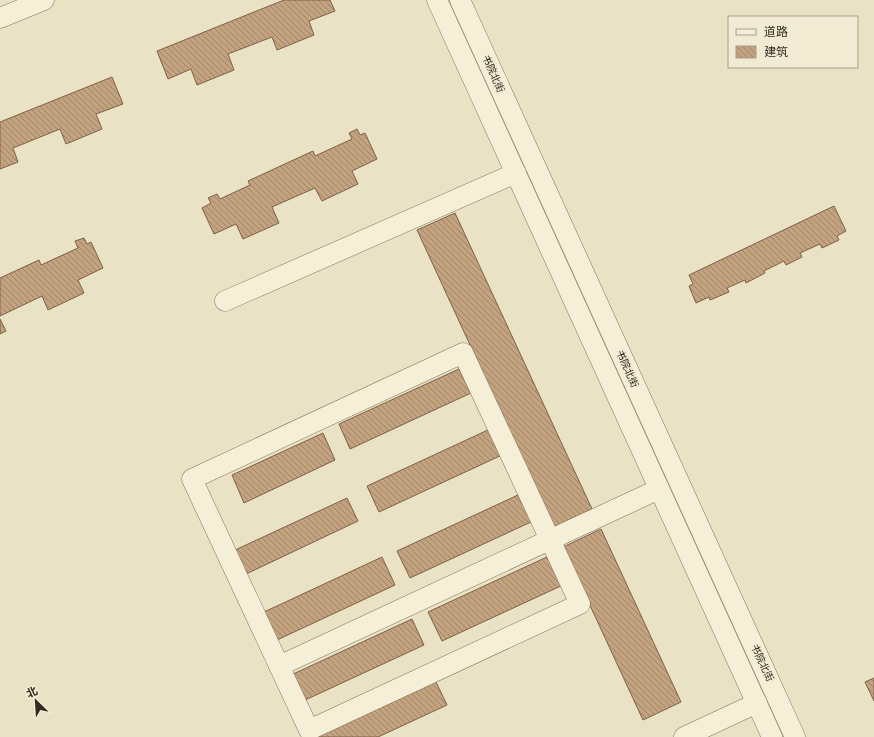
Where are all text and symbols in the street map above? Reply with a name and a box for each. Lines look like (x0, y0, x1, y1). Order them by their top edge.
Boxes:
legend (728, 16, 858, 68)
text: 道路 (764, 25, 788, 39)
text: 建筑 (764, 45, 788, 59)
street label: 书院北街 (479, 53, 507, 95)
street label: 书院北街 (613, 348, 641, 390)
street label: 书院北街 (748, 642, 776, 684)
north arrow (16, 681, 56, 721)
text: 北 (24, 684, 40, 701)

